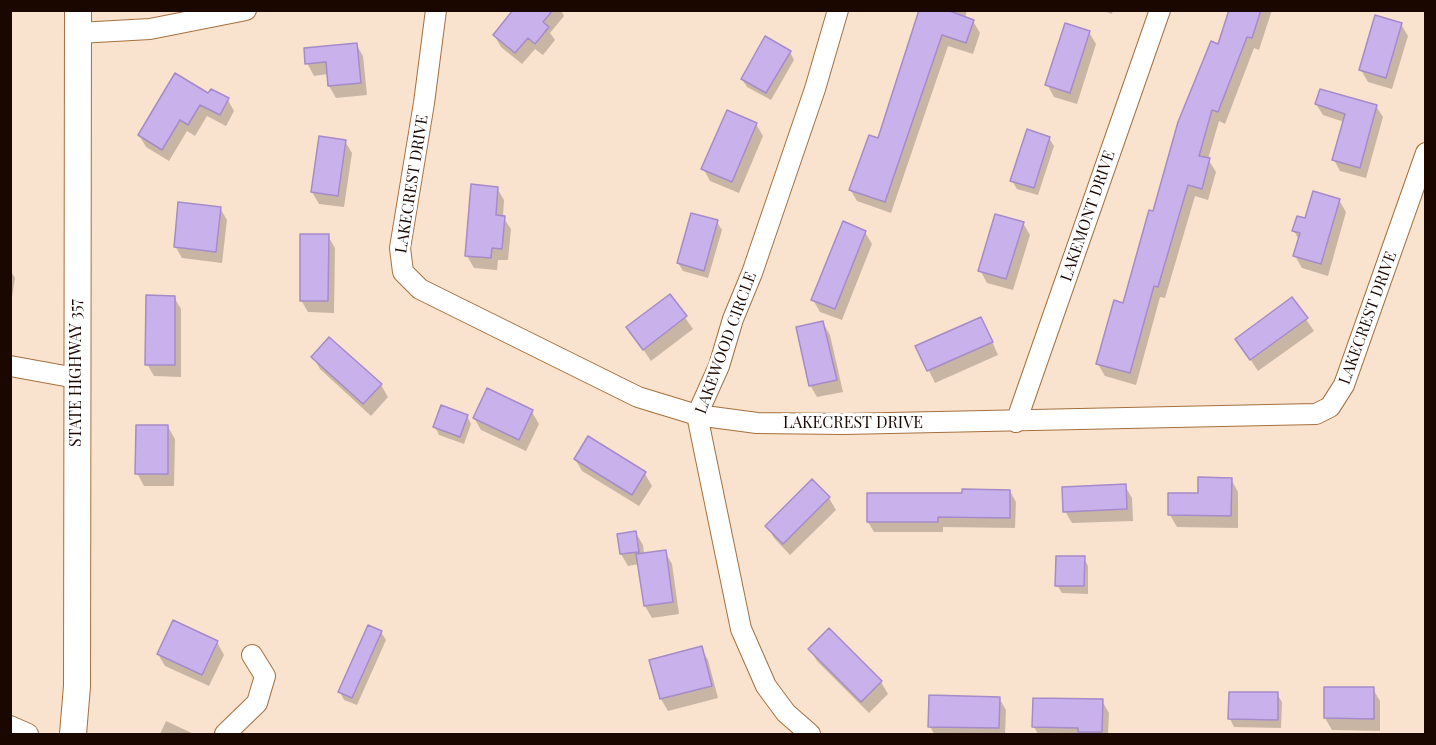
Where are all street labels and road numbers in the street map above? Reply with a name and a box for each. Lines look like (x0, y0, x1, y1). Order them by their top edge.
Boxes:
street label: LAKECREST DRIVE (392, 113, 432, 255)
street label: LAKEMONT DRIVE (1057, 148, 1119, 284)
street label: LAKECREST DRIVE (1335, 249, 1401, 387)
street label: LAKEWOOD CIRCLE (691, 269, 761, 417)
street label: STATE HIGHWAY 357 (66, 299, 86, 447)
street label: LAKECREST DRIVE (783, 413, 923, 433)

